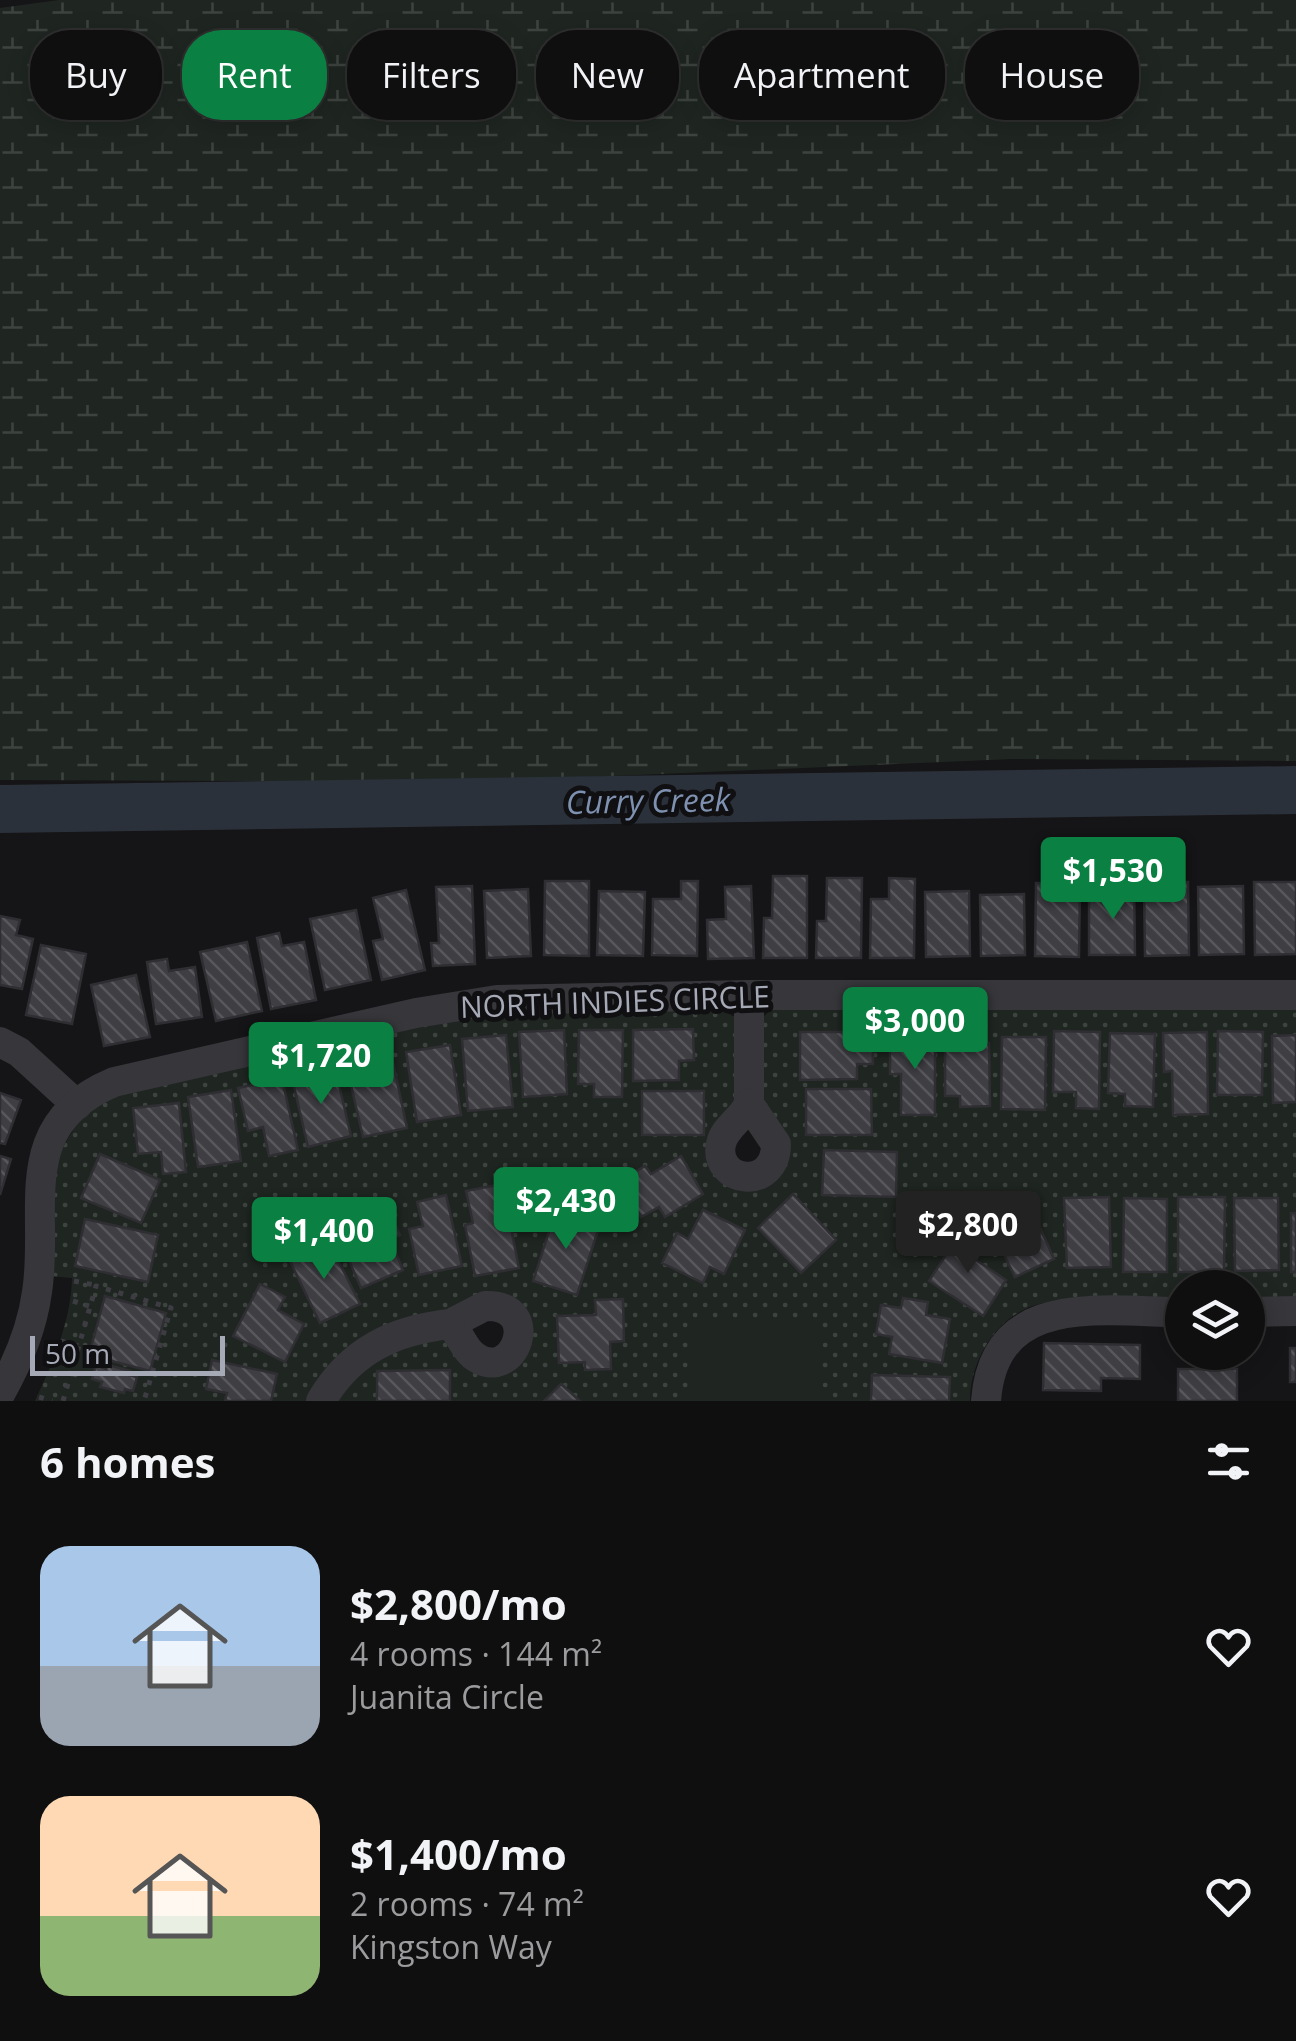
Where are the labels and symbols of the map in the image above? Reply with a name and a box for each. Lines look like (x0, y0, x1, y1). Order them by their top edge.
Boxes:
water label: Curry Creek (565, 777, 732, 823)
pin: $1,530 (1032, 837, 1194, 922)
street label: NORTH INDIES CIRCLE (459, 975, 771, 1027)
pin: $3,000 (834, 987, 996, 1072)
pin: $1,720 (240, 1022, 402, 1107)
pin: $2,430 (485, 1167, 647, 1252)
pin: $2,800 (887, 1191, 1049, 1276)
pin: $1,400 (243, 1197, 405, 1282)
scale bar (30, 1331, 225, 1376)

